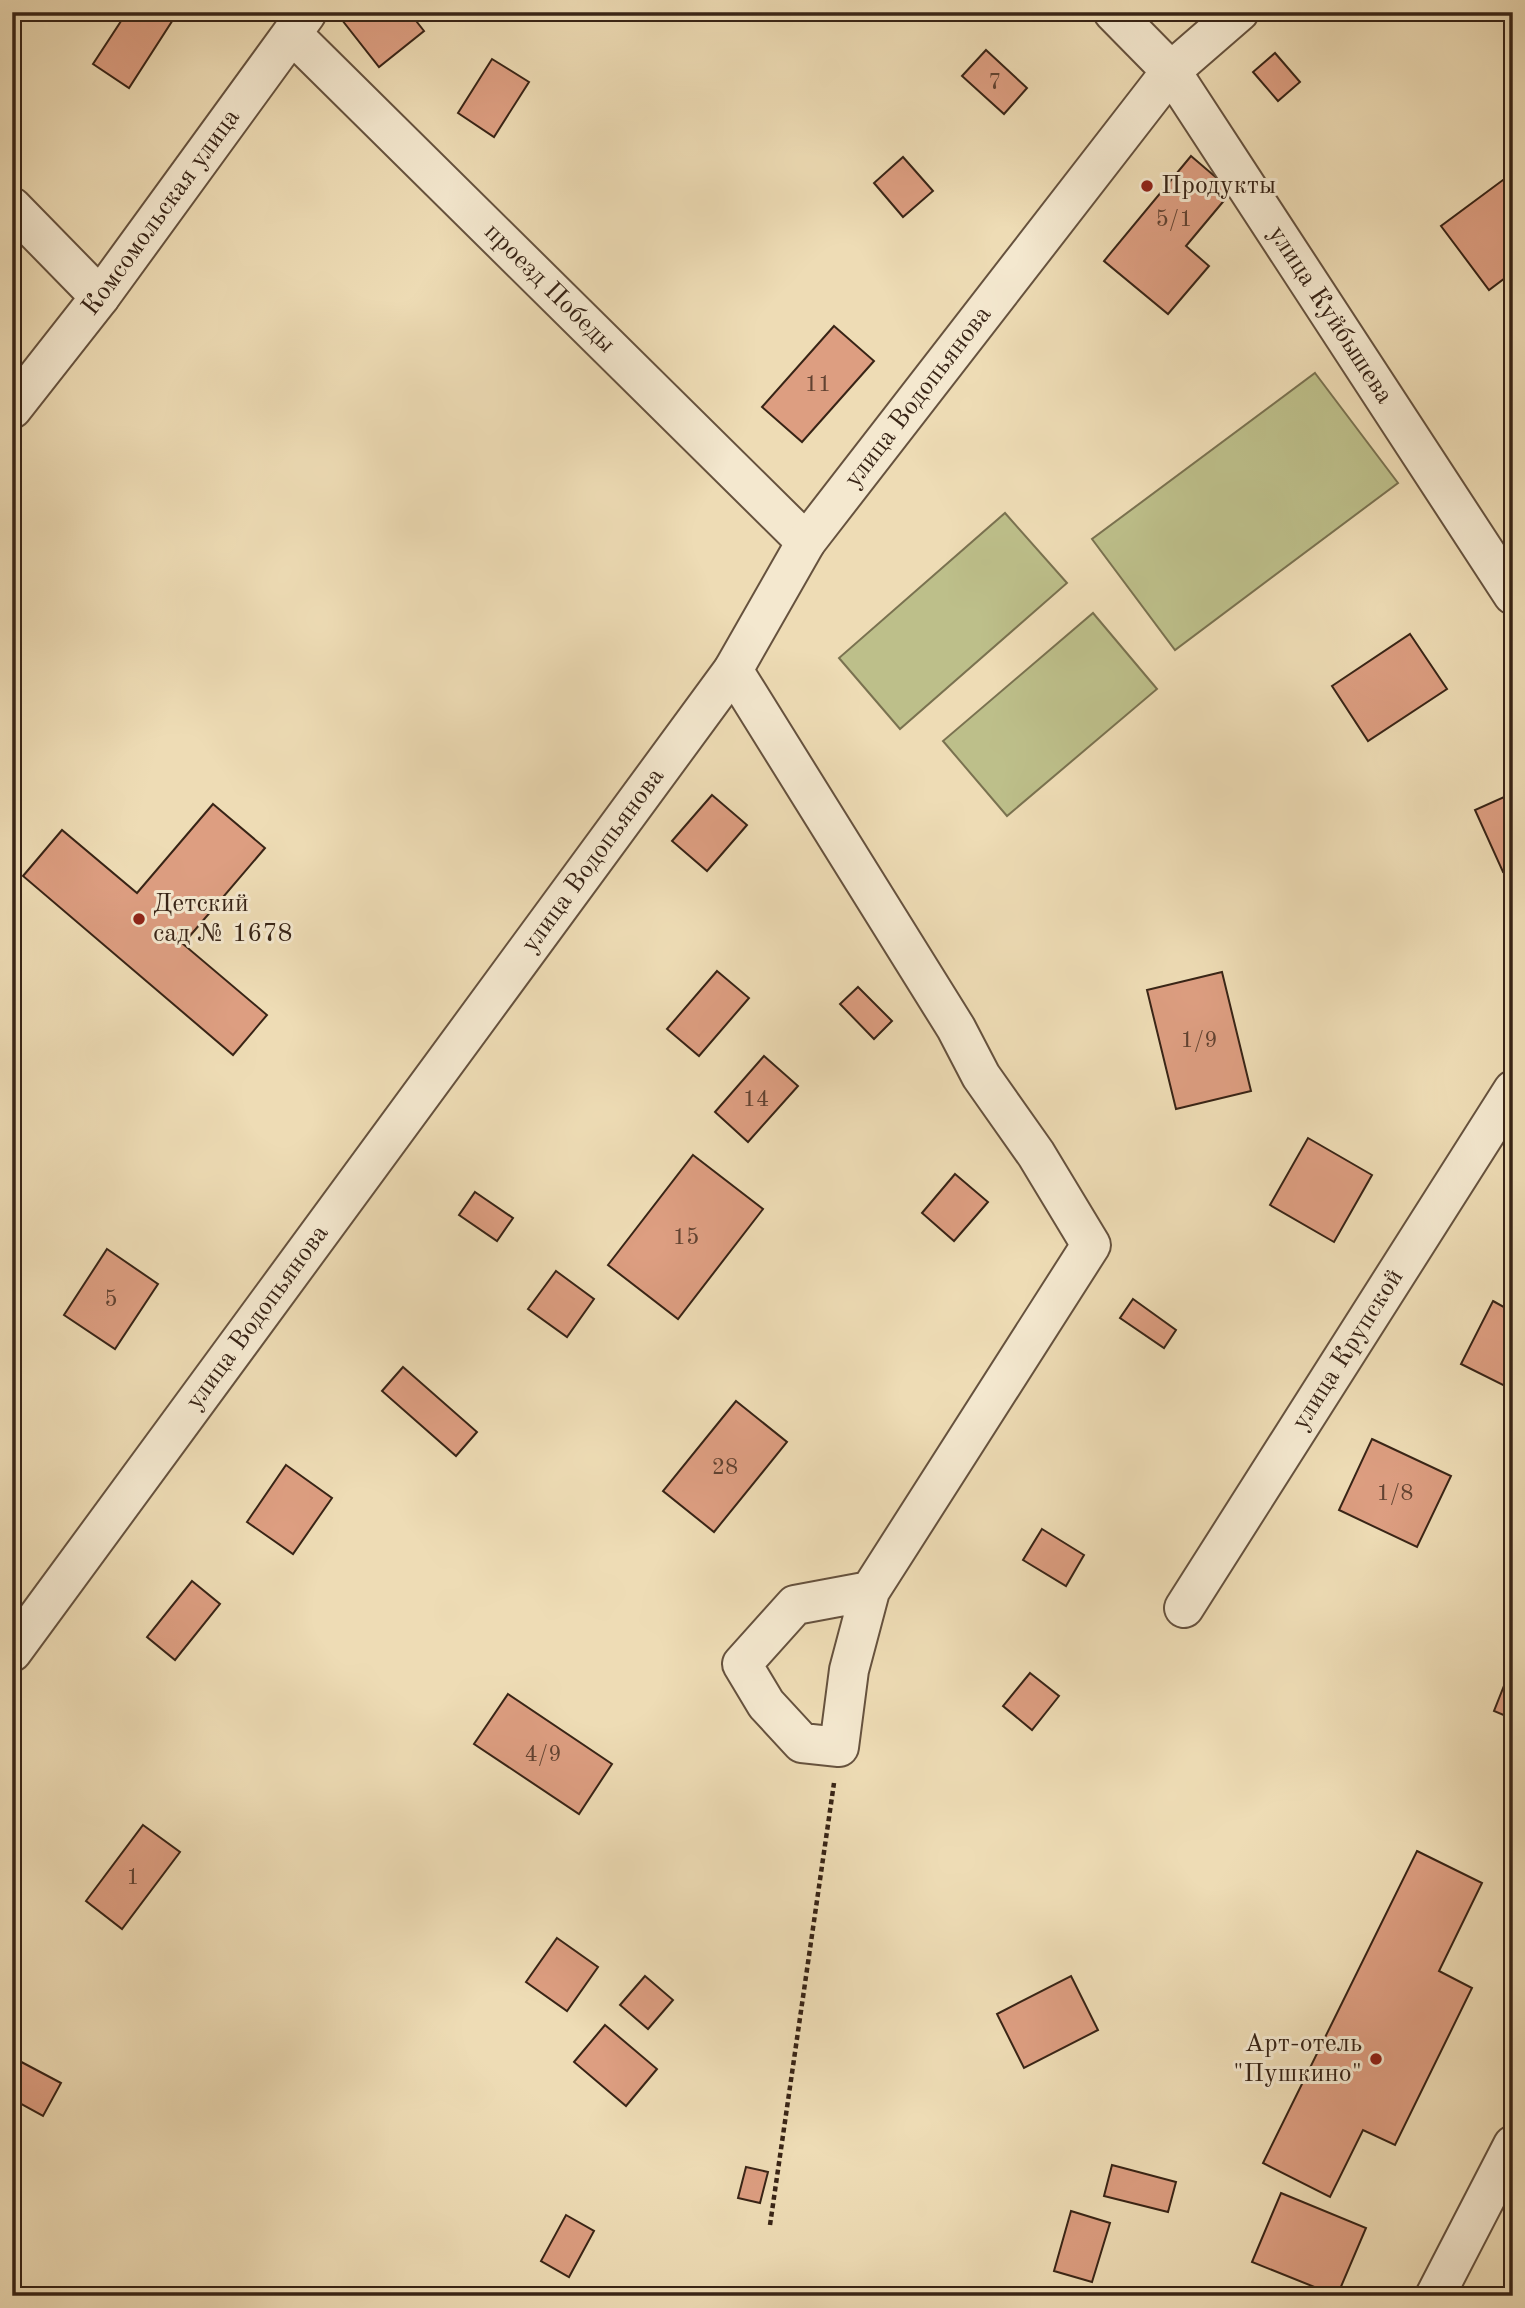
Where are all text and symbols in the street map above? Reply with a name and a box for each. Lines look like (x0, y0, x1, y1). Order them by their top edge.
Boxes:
house number: 7 (988, 71, 1002, 94)
street label: Комсомольская улица (78, 104, 245, 321)
place label: Продукты (1161, 173, 1276, 199)
marker: Продукты (1139, 178, 1155, 194)
house number: 5/1 (1155, 208, 1193, 231)
street label: проезд Победы (479, 219, 620, 358)
street label: улица Куйбышева (1263, 221, 1398, 409)
street label: улица Водопьянова (840, 301, 997, 493)
house number: 11 (805, 373, 831, 396)
street label: улица Водопьянова (517, 763, 669, 958)
place label: Детский сад № 1678 (153, 891, 293, 947)
marker: Детский сад № 1678 (131, 911, 147, 927)
house number: 1/9 (1180, 1029, 1218, 1052)
house number: 14 (743, 1088, 769, 1111)
street label: улица Водопьянова (181, 1220, 334, 1415)
house number: 15 (673, 1226, 699, 1249)
street label: улица Крупской (1288, 1265, 1409, 1435)
house number: 5 (104, 1288, 118, 1311)
house number: 28 (712, 1456, 738, 1479)
house number: 1/8 (1376, 1482, 1414, 1505)
house number: 4/9 (524, 1743, 562, 1766)
house number: 1 (126, 1866, 140, 1889)
place label: Арт-отель "Пушкино" (1233, 2031, 1362, 2087)
marker: Арт-отель "Пушкино" (1368, 2051, 1384, 2067)

